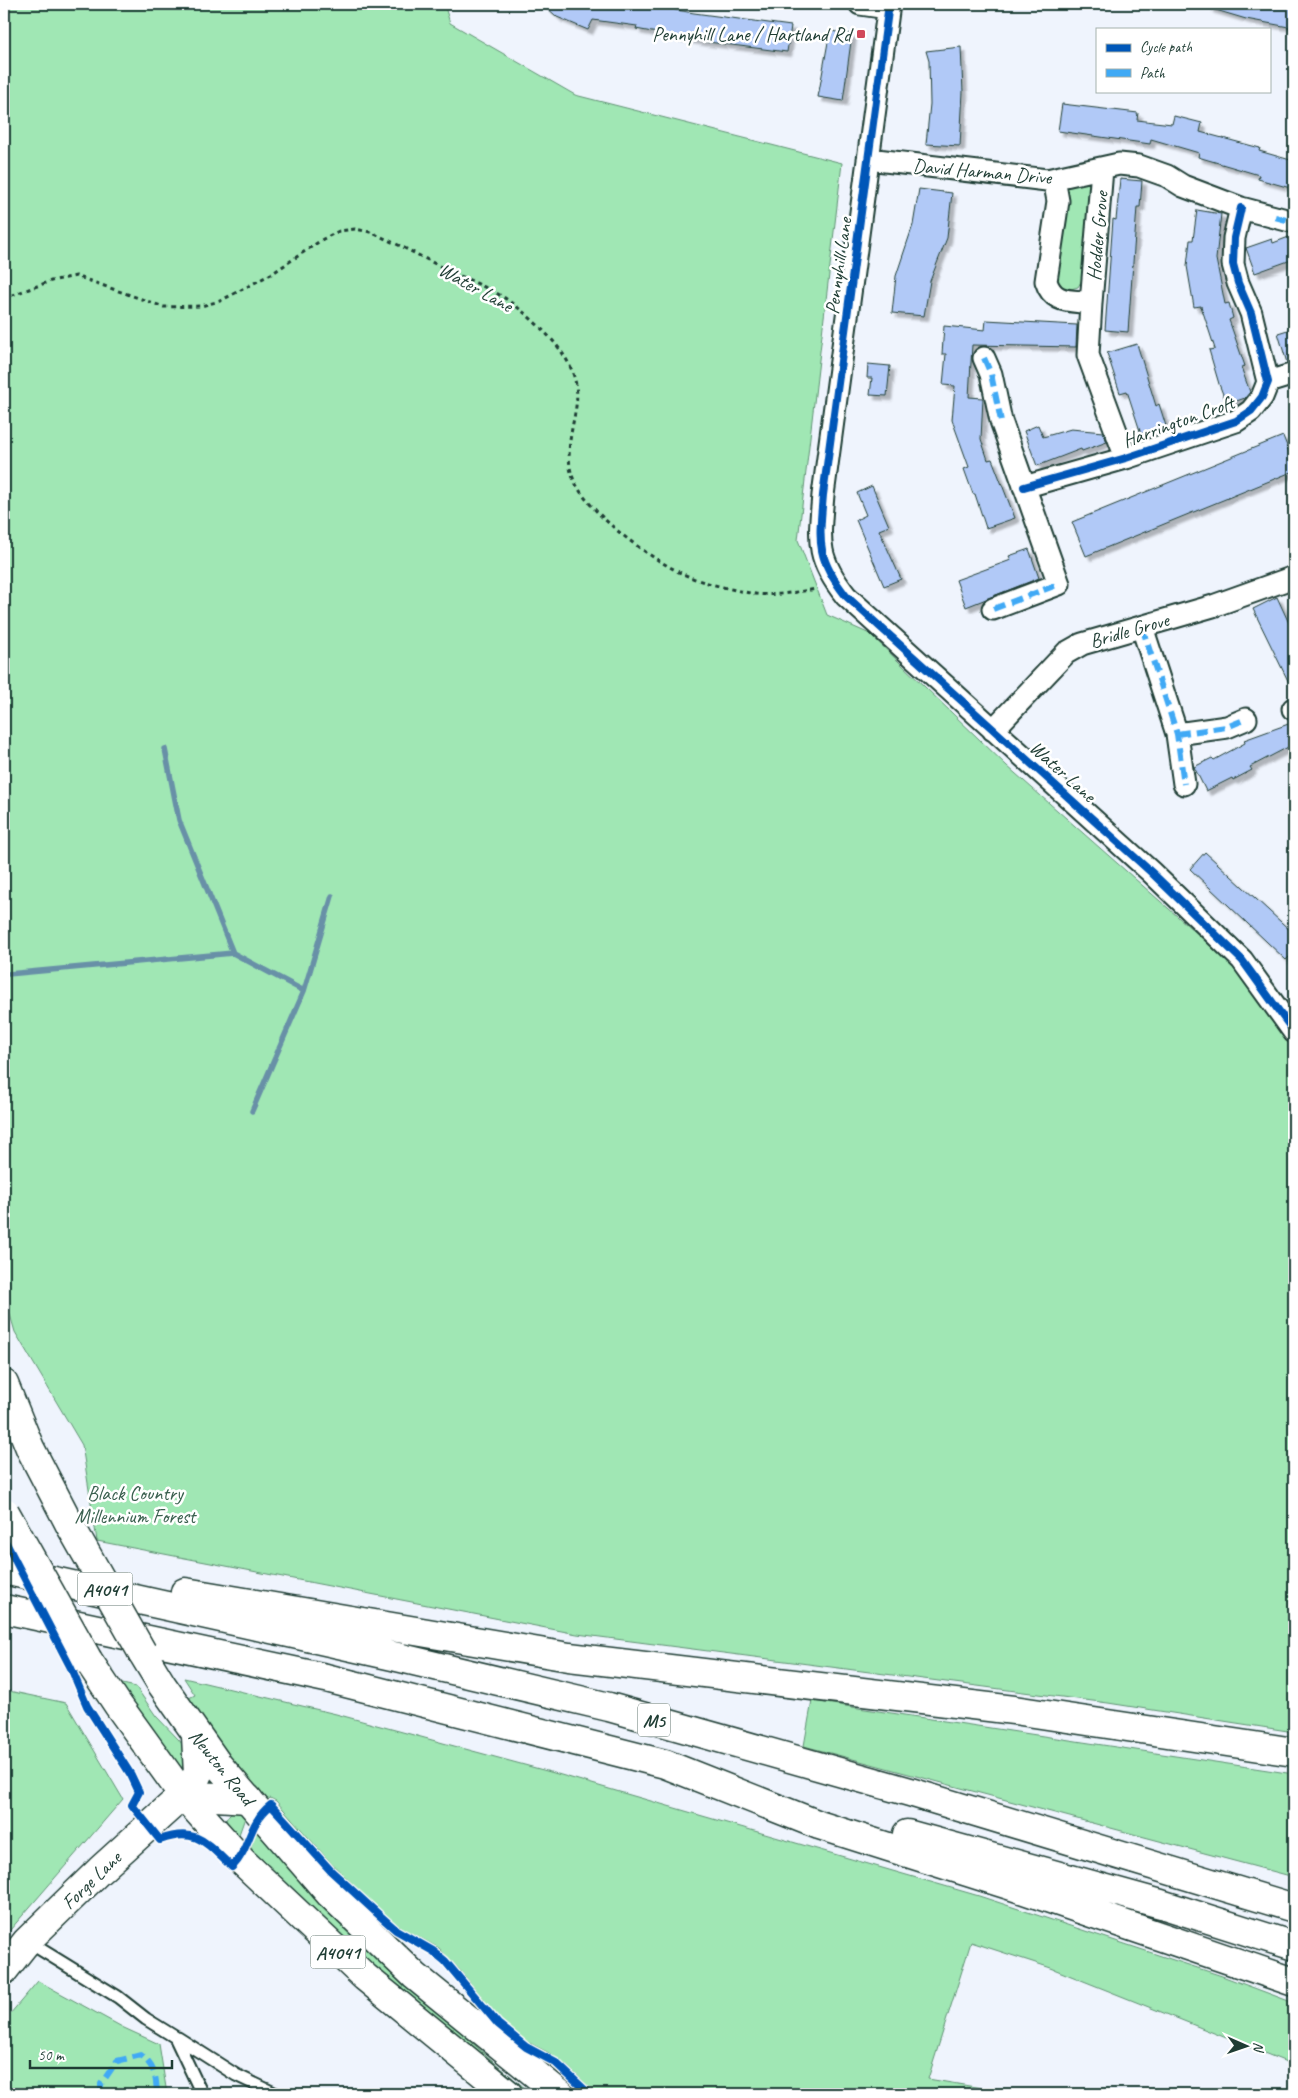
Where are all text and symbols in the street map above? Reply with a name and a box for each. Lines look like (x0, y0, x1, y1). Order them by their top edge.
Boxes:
place label: Pennyhill Lane / Hartland Rd (652, 22, 854, 47)
marker: Pennyhill Lane / Hartland Rd (855, 28, 867, 40)
legend (1096, 28, 1270, 92)
text: Cycle path (1140, 38, 1192, 57)
text: Path (1140, 64, 1166, 83)
street label: David Harman Drive (912, 153, 1054, 190)
street label: Hodder Grove (1081, 189, 1114, 282)
street label: Pennyhill Lane (819, 215, 858, 316)
street label: Water Lane (434, 257, 518, 319)
street label: Harrington Croft (1119, 389, 1240, 453)
street label: Bridle Grove (1087, 607, 1173, 654)
street label: Water Lane (1024, 735, 1102, 809)
park label: Black Country Millennium Forest (75, 1481, 198, 1529)
road number: A4041 (78, 1572, 132, 1606)
road number: M5 (638, 1704, 670, 1736)
street label: Newton Road (183, 1724, 262, 1813)
street label: Forge Lane (56, 1845, 128, 1915)
road number: A4041 (310, 1935, 366, 1968)
north arrow (1220, 2020, 1270, 2070)
scale bar (30, 2038, 172, 2070)
text: N (1250, 2042, 1267, 2053)
text: 50 m (38, 2046, 65, 2065)

